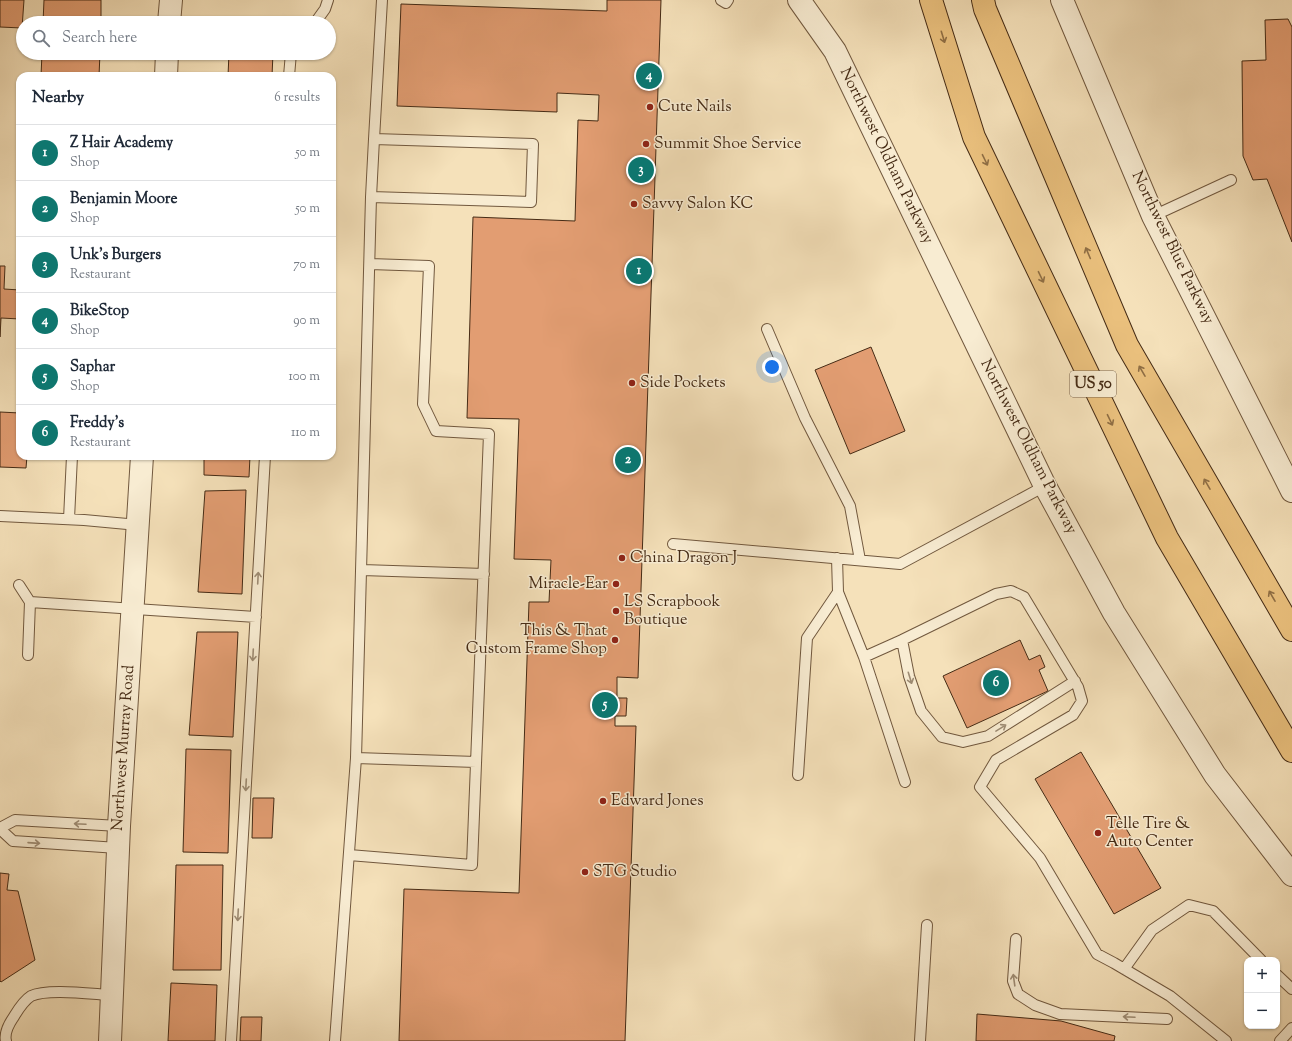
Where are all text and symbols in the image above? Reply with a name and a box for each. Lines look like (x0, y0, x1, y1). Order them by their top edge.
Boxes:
search box (16, 16, 336, 60)
icon: search (30, 27, 52, 49)
text: Search here (62, 28, 137, 49)
one-way arrow (940, 31, 947, 44)
pin: 4 (636, 61, 662, 91)
street label: Northwest Oldham Parkway (833, 64, 939, 248)
text: Nearby (32, 86, 84, 110)
text: 6 results (274, 89, 320, 107)
place label: Cute Nails (658, 96, 732, 119)
marker: Cute Nails (645, 102, 655, 112)
text: Z Hair Academy (70, 133, 173, 154)
place label: Summit Shoe Service (654, 133, 801, 156)
marker: Summit Shoe Service (641, 139, 651, 149)
text: 1 (43, 144, 47, 162)
text: 50 m (295, 144, 320, 162)
text: Shop (70, 154, 99, 172)
one-way arrow (982, 154, 989, 166)
pin: 3 (628, 155, 654, 185)
street label: Northwest Blue Parkway (1125, 168, 1219, 329)
text: Benjamin Moore (70, 189, 177, 210)
place label: Savvy Salon KC (642, 193, 753, 216)
marker: Savvy Salon KC (629, 199, 639, 209)
text: 2 (42, 200, 48, 218)
text: 50 m (295, 200, 320, 218)
text: Shop (70, 210, 99, 228)
text: Unk's Burgers (70, 245, 161, 266)
one-way arrow (1084, 247, 1092, 259)
text: 3 (42, 256, 48, 274)
text: 70 m (293, 256, 320, 274)
pin: 1 (626, 256, 652, 286)
text: Restaurant (70, 266, 131, 284)
one-way arrow (1038, 271, 1045, 283)
text: BikeStop (70, 301, 129, 322)
text: 4 (42, 312, 48, 330)
text: 90 m (293, 312, 320, 330)
text: Shop (70, 322, 99, 340)
street label: Northwest Oldham Parkway (974, 355, 1082, 539)
text: Saphar (70, 357, 115, 378)
your location (762, 357, 782, 377)
one-way arrow (1138, 365, 1146, 377)
text: 5 (43, 368, 47, 386)
text: 100 m (288, 368, 320, 386)
road number: US 50 (1070, 371, 1116, 397)
place label: Side Pockets (640, 372, 726, 395)
text: Shop (70, 378, 99, 396)
marker: Side Pockets (627, 378, 637, 388)
text: Freddy's (70, 413, 124, 434)
one-way arrow (1107, 413, 1114, 425)
text: 6 (42, 424, 48, 442)
text: 110 m (291, 424, 320, 442)
text: Restaurant (70, 434, 131, 452)
pin: 2 (615, 445, 641, 475)
one-way arrow (1203, 478, 1211, 490)
place label: China Dragon J (630, 547, 737, 570)
marker: China Dragon J (617, 553, 627, 563)
one-way arrow (254, 572, 261, 585)
place label: Miracle-Ear (529, 573, 608, 596)
marker: Miracle-Ear (611, 579, 621, 589)
one-way arrow (1268, 590, 1276, 602)
place label: LS Scrapbook Boutique (624, 591, 720, 632)
marker: LS Scrapbook Boutique (611, 606, 621, 616)
place label: This & That Custom Frame Shop (466, 620, 608, 661)
marker: This & That Custom Frame Shop (610, 635, 620, 645)
one-way arrow (250, 649, 257, 662)
street label: Northwest Murray Road (107, 664, 141, 832)
pin: 6 (983, 668, 1009, 698)
one-way arrow (907, 672, 914, 685)
pin: 5 (592, 690, 618, 720)
one-way arrow (995, 723, 1006, 732)
one-way arrow (242, 778, 249, 791)
place label: Edward Jones (611, 790, 704, 813)
marker: Edward Jones (598, 796, 608, 806)
place label: Telle Tire & Auto Center (1106, 813, 1193, 854)
one-way arrow (74, 820, 87, 827)
marker: Telle Tire & Auto Center (1093, 828, 1103, 838)
one-way arrow (27, 839, 40, 846)
place label: STG Studio (593, 861, 677, 884)
marker: STG Studio (580, 867, 590, 877)
one-way arrow (235, 908, 242, 921)
map controls (1244, 957, 1280, 1029)
button: + (1244, 957, 1280, 993)
one-way arrow (1010, 974, 1018, 987)
button: − (1244, 993, 1280, 1029)
one-way arrow (1123, 1014, 1136, 1021)

